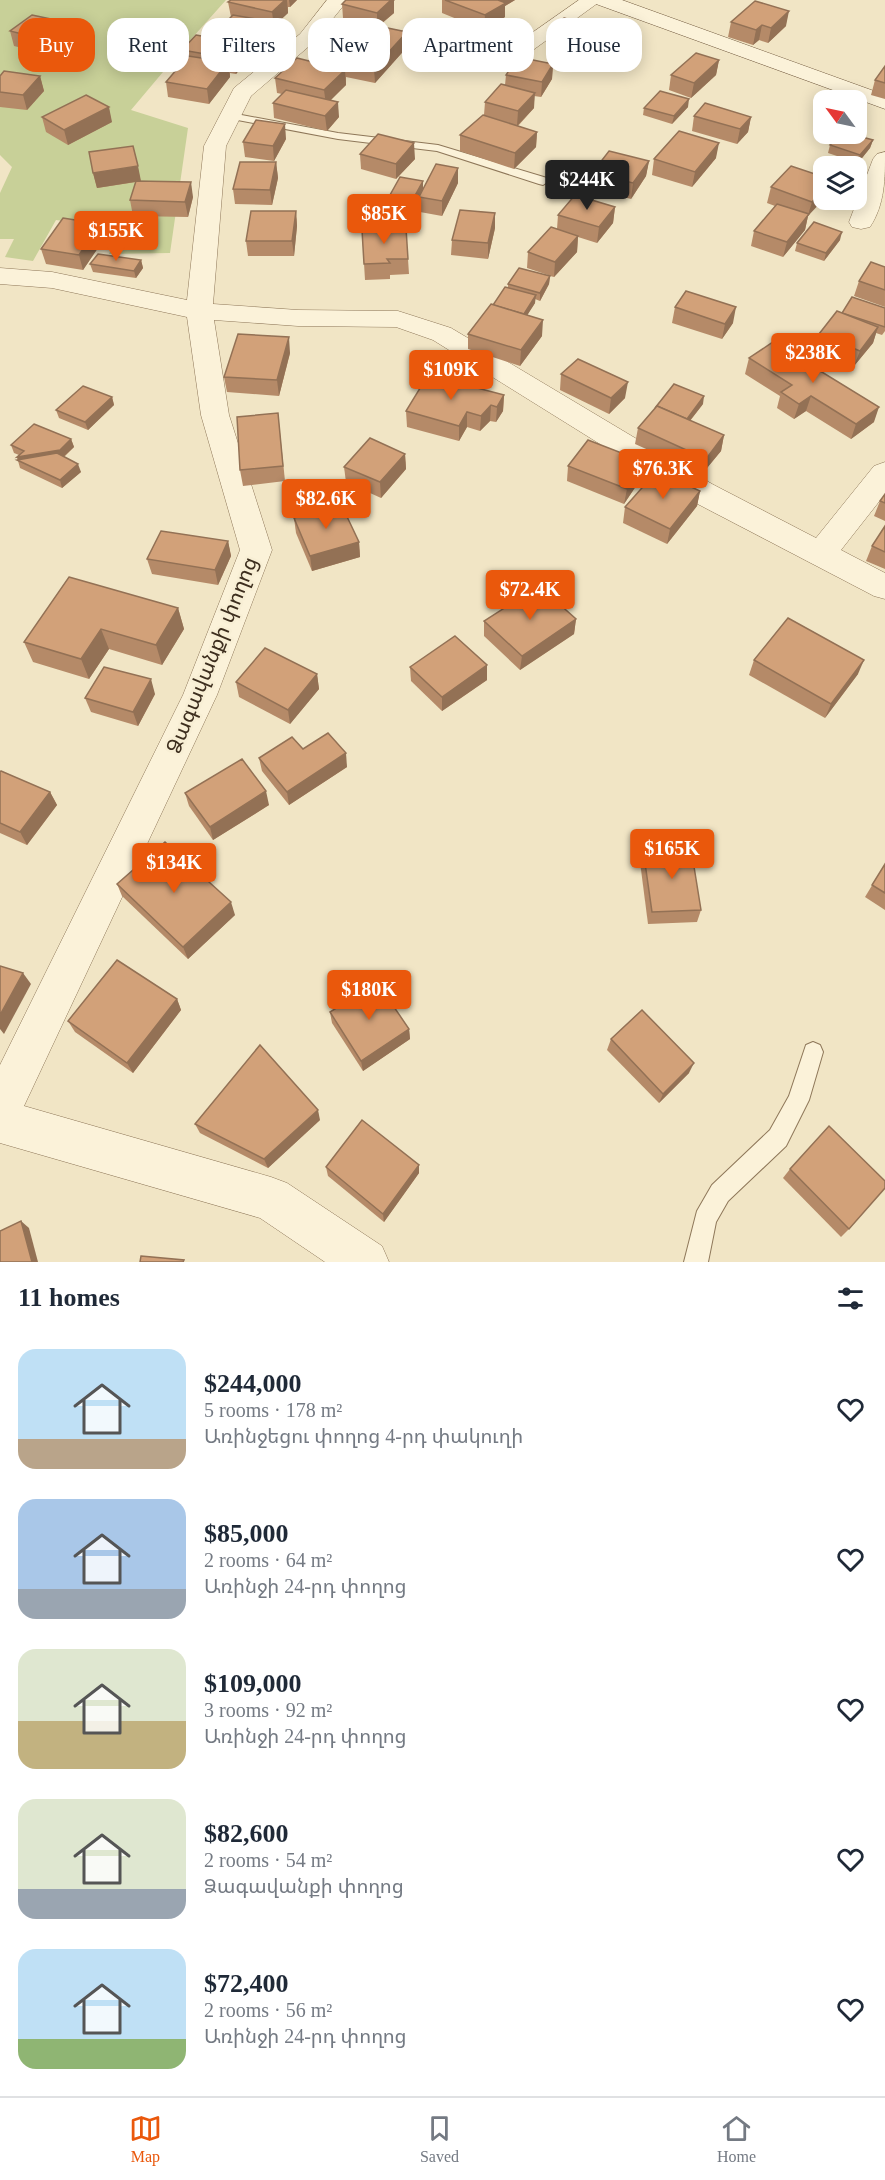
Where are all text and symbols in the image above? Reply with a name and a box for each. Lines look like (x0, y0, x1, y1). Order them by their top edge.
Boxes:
chip: Buy (18, 18, 95, 72)
chip: Rent (107, 18, 189, 72)
chip: Filters (201, 18, 296, 72)
chip: New (308, 18, 390, 72)
chip: Apartment (402, 18, 534, 72)
chip: House (546, 18, 642, 72)
north arrow (813, 90, 867, 144)
map controls (813, 90, 867, 210)
button: layers (813, 156, 867, 210)
pin: $244K (545, 160, 629, 211)
text: $244K (559, 168, 615, 190)
pin: $85K (348, 194, 420, 245)
text: $85K (361, 202, 407, 224)
pin: $155K (74, 211, 158, 262)
text: $155K (88, 219, 144, 241)
pin: $238K (771, 333, 855, 384)
text: $238K (785, 341, 841, 363)
pin: $109K (409, 350, 493, 401)
text: $109K (423, 358, 479, 380)
pin: $76.3K (614, 449, 712, 500)
text: $76.3K (633, 457, 693, 479)
pin: $82.6K (277, 479, 375, 530)
text: $82.6K (296, 487, 356, 509)
street label: Ձագավանքի փողոց (162, 553, 262, 757)
pin: $72.4K (481, 570, 579, 621)
text: $72.4K (500, 578, 560, 600)
pin: $165K (630, 829, 714, 880)
text: $165K (644, 837, 700, 859)
pin: $134K (132, 843, 216, 894)
text: $134K (146, 851, 202, 873)
pin: $180K (327, 970, 411, 1021)
text: $180K (341, 978, 397, 1000)
icon: filters (834, 1282, 867, 1315)
text: 11 homes (18, 1283, 120, 1312)
text: $244,000 (204, 1369, 302, 1398)
icon: home (66, 1373, 138, 1445)
icon: heart (834, 1393, 867, 1426)
text: 5 rooms · 178 m² (204, 1399, 342, 1421)
text: Առինջեցու փողոց 4-րդ փակուղի (204, 1425, 523, 1447)
text: $85,000 (204, 1519, 289, 1548)
icon: home (66, 1523, 138, 1595)
icon: heart (834, 1543, 867, 1576)
text: 2 rooms · 64 m² (204, 1549, 332, 1571)
text: Առինջի 24-րդ փողոց (204, 1575, 407, 1597)
text: $109,000 (204, 1669, 302, 1698)
icon: home (66, 1673, 138, 1745)
icon: heart (834, 1693, 867, 1726)
text: 3 rooms · 92 m² (204, 1699, 332, 1721)
text: Առինջի 24-րդ փողոց (204, 1725, 407, 1747)
text: $82,600 (204, 1819, 289, 1848)
icon: home (66, 1823, 138, 1895)
icon: heart (834, 1843, 867, 1876)
text: 2 rooms · 54 m² (204, 1849, 332, 1871)
text: Ձագավանքի փողոց (204, 1875, 404, 1897)
text: $72,400 (204, 1969, 289, 1998)
icon: home (66, 1973, 138, 2045)
icon: heart (834, 1993, 867, 2026)
text: 2 rooms · 56 m² (204, 1999, 332, 2021)
text: Առինջի 24-րդ փողոց (204, 2025, 407, 2047)
tab: Map (129, 2112, 162, 2166)
tab: Saved (420, 2112, 459, 2166)
tab: Home (717, 2112, 756, 2166)

